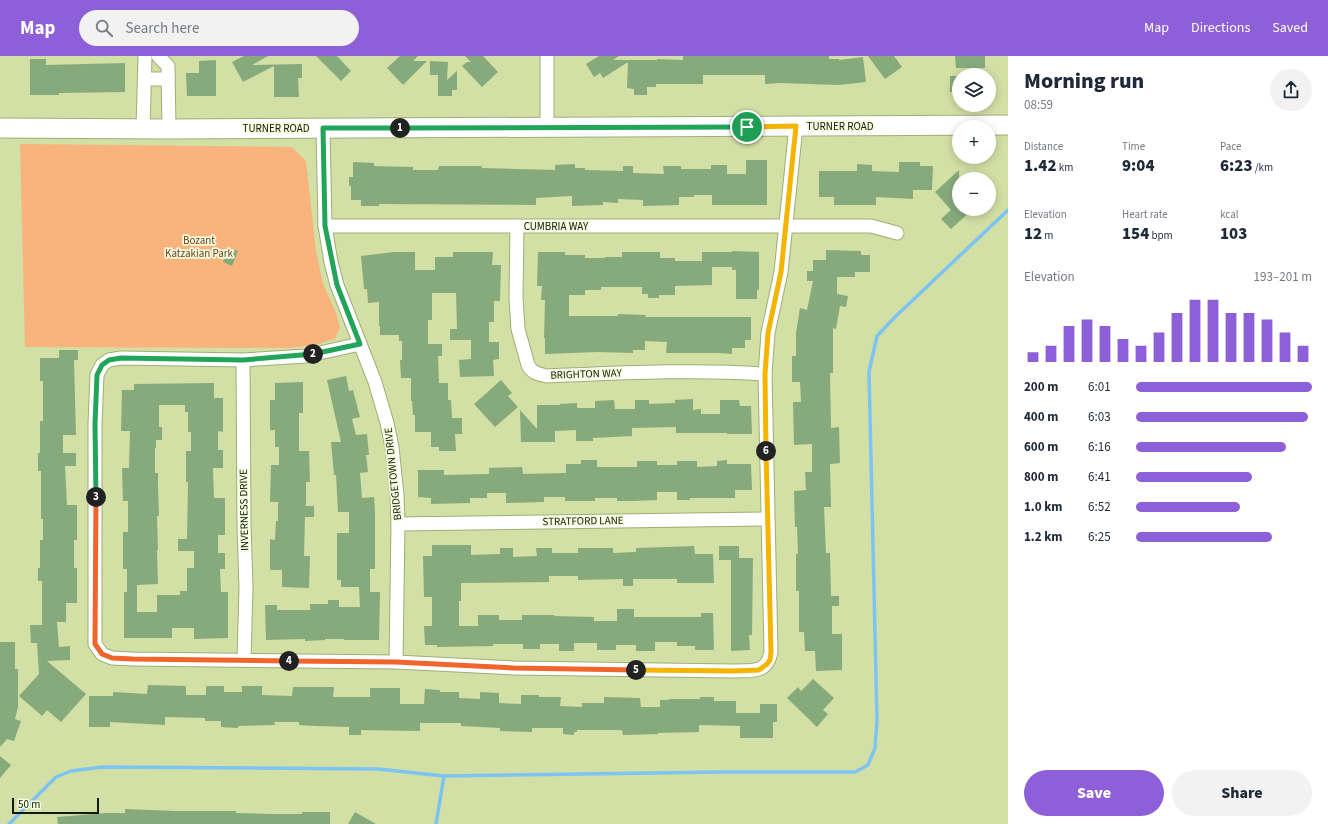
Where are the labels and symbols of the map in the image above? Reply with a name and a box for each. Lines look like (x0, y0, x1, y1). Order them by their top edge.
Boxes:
pin (730, 110, 764, 144)
pin: 1 (390, 118, 410, 138)
street label: TURNER ROAD (807, 119, 874, 134)
street label: TURNER ROAD (243, 121, 310, 136)
street label: CUMBRIA WAY (524, 219, 589, 234)
park label: Bozant Katzakian Park (165, 233, 234, 261)
pin: 2 (303, 344, 323, 364)
street label: BRIGHTON WAY (550, 365, 623, 383)
street label: BRIDGETOWN DRIVE (381, 427, 405, 521)
pin: 6 (756, 441, 776, 461)
street label: INVERNESS DRIVE (236, 469, 252, 551)
pin: 3 (86, 487, 106, 507)
street label: STRATFORD LANE (542, 513, 624, 529)
pin: 4 (279, 651, 299, 671)
pin: 5 (626, 660, 646, 680)
scale bar (12, 796, 99, 815)

